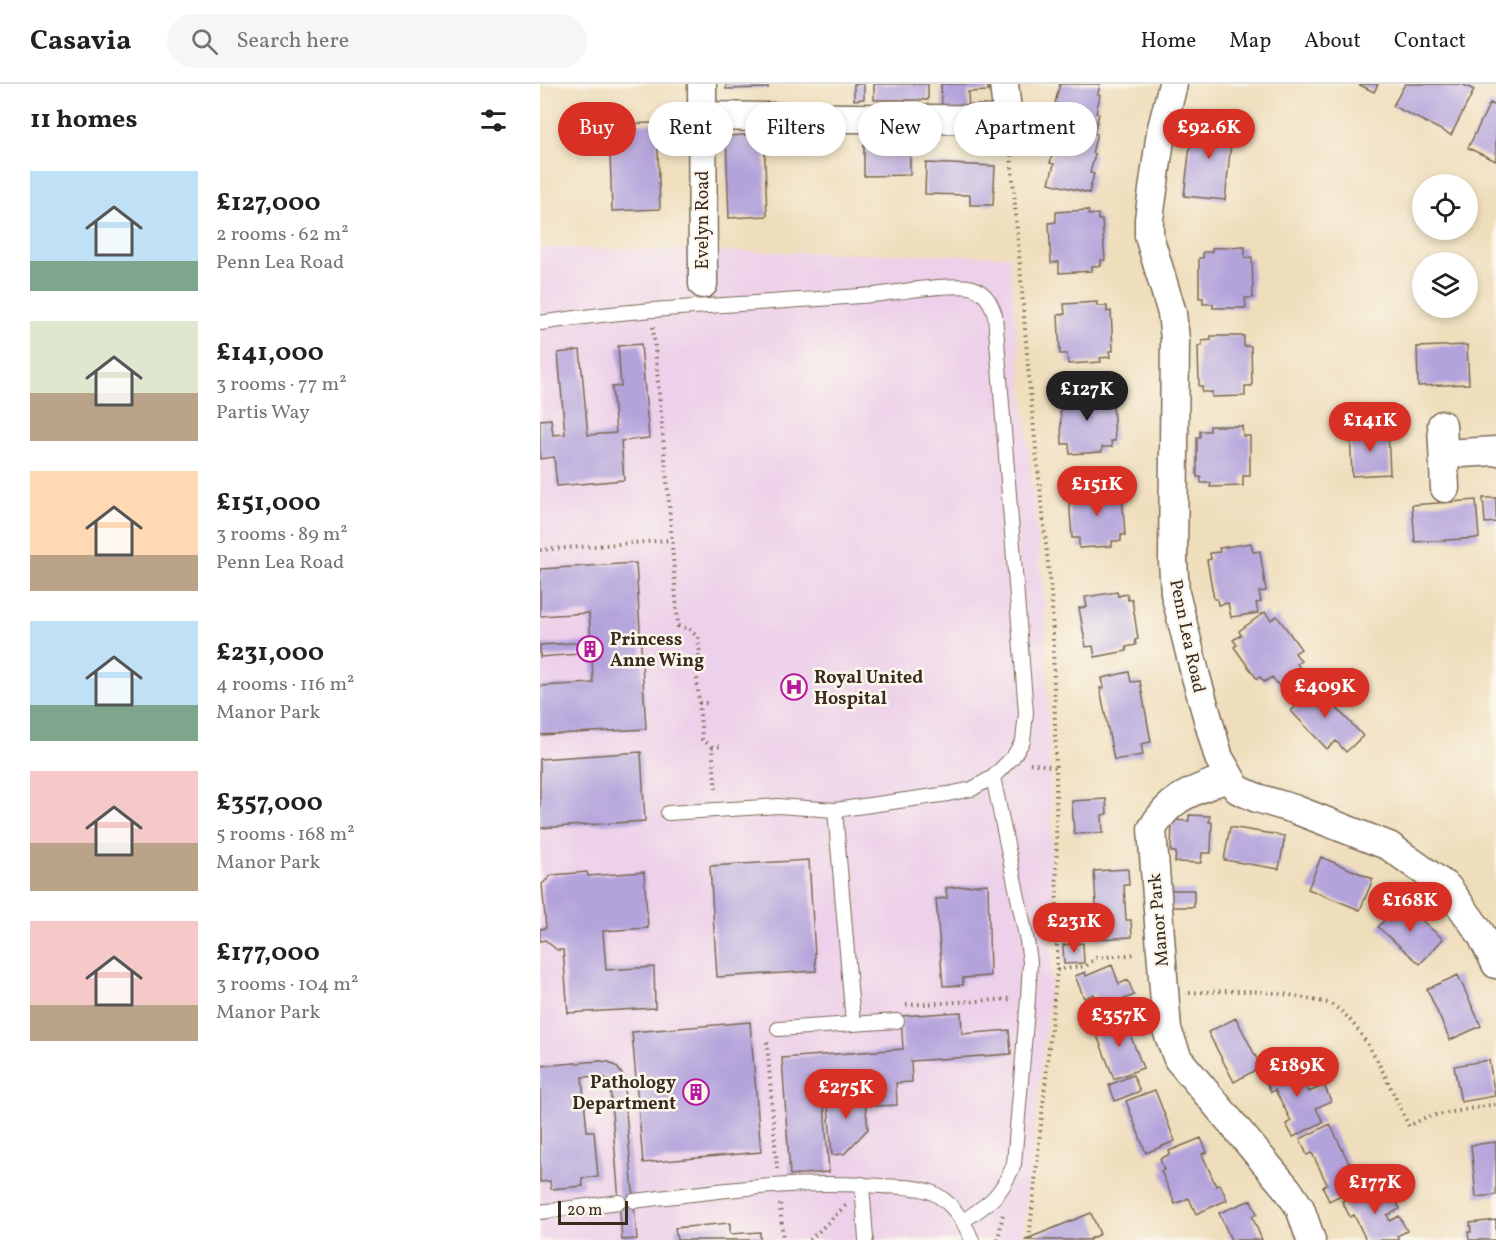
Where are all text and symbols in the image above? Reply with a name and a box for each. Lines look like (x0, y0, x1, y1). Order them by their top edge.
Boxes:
search box (167, 14, 587, 68)
text: Casavia (30, 22, 131, 61)
icon: search (188, 25, 221, 58)
text: Search here (236, 26, 349, 57)
text: Home (1141, 27, 1196, 56)
text: Map (1229, 27, 1271, 56)
text: About (1304, 27, 1361, 56)
text: Contact (1394, 27, 1466, 56)
text: 11 homes (30, 102, 137, 138)
chip: Buy (558, 102, 636, 156)
chip: Rent (648, 102, 733, 156)
chip: Filters (745, 102, 846, 156)
chip: New (858, 102, 942, 156)
chip: Apartment (954, 102, 1097, 156)
icon: filters (477, 104, 510, 137)
pin: £92.6K (1160, 109, 1258, 160)
text: £92.6K (1177, 114, 1241, 142)
street label: Evelyn Road (691, 171, 716, 269)
map controls (1412, 174, 1478, 318)
button: locate (1412, 174, 1478, 240)
text: £127,000 (216, 185, 321, 221)
icon: home (78, 195, 150, 267)
text: 2 rooms · 62 m² (216, 221, 349, 249)
text: Penn Lea Road (216, 249, 344, 277)
button: layers (1412, 252, 1478, 318)
text: £141,000 (216, 335, 324, 371)
icon: home (78, 345, 150, 417)
text: 3 rooms · 77 m² (216, 371, 347, 399)
pin: £127K (1045, 371, 1129, 422)
text: £127K (1060, 376, 1114, 404)
text: Partis Way (216, 399, 310, 427)
pin: £141K (1328, 402, 1412, 453)
text: £141K (1343, 407, 1397, 435)
pin: £151K (1055, 466, 1139, 517)
text: £151K (1071, 471, 1123, 499)
text: £151,000 (216, 485, 321, 521)
icon: home (78, 495, 150, 567)
text: 3 rooms · 89 m² (216, 521, 348, 549)
text: Penn Lea Road (216, 549, 344, 577)
street label: Penn Lea Road (1162, 577, 1211, 695)
place label: Princess Anne Wing (610, 628, 704, 674)
building icon: Princess Anne Wing (575, 634, 605, 664)
text: £231,000 (216, 635, 324, 671)
icon: home (78, 645, 150, 717)
place label: Royal United Hospital (814, 666, 923, 712)
pin: £409K (1283, 668, 1367, 719)
text: 4 rooms · 116 m² (216, 671, 355, 699)
hospital icon: Royal United Hospital (779, 672, 809, 702)
text: £409K (1294, 673, 1356, 701)
text: Manor Park (216, 699, 320, 727)
text: £357,000 (216, 785, 323, 821)
icon: home (78, 795, 150, 867)
text: 5 rooms · 168 m² (216, 821, 355, 849)
text: Manor Park (216, 849, 320, 877)
street label: Manor Park (1143, 872, 1176, 968)
pin: £168K (1368, 882, 1452, 933)
text: £168K (1382, 887, 1438, 915)
pin: £231K (1032, 903, 1116, 954)
text: £231K (1047, 908, 1101, 936)
text: £177,000 (216, 935, 320, 971)
icon: home (78, 945, 150, 1017)
text: 3 rooms · 104 m² (216, 971, 358, 999)
pin: £357K (1077, 997, 1161, 1048)
text: Manor Park (216, 999, 320, 1027)
text: £357K (1091, 1002, 1147, 1030)
pin: £189K (1255, 1047, 1339, 1098)
text: £189K (1269, 1052, 1325, 1080)
pin: £275K (804, 1069, 888, 1120)
place label: Pathology Department (572, 1071, 676, 1117)
text: £275K (818, 1074, 874, 1102)
building icon: Pathology Department (681, 1077, 711, 1107)
pin: £177K (1333, 1164, 1417, 1215)
text: £177K (1348, 1169, 1402, 1197)
scale bar (558, 1198, 628, 1226)
text: 20 m (567, 1200, 602, 1222)

